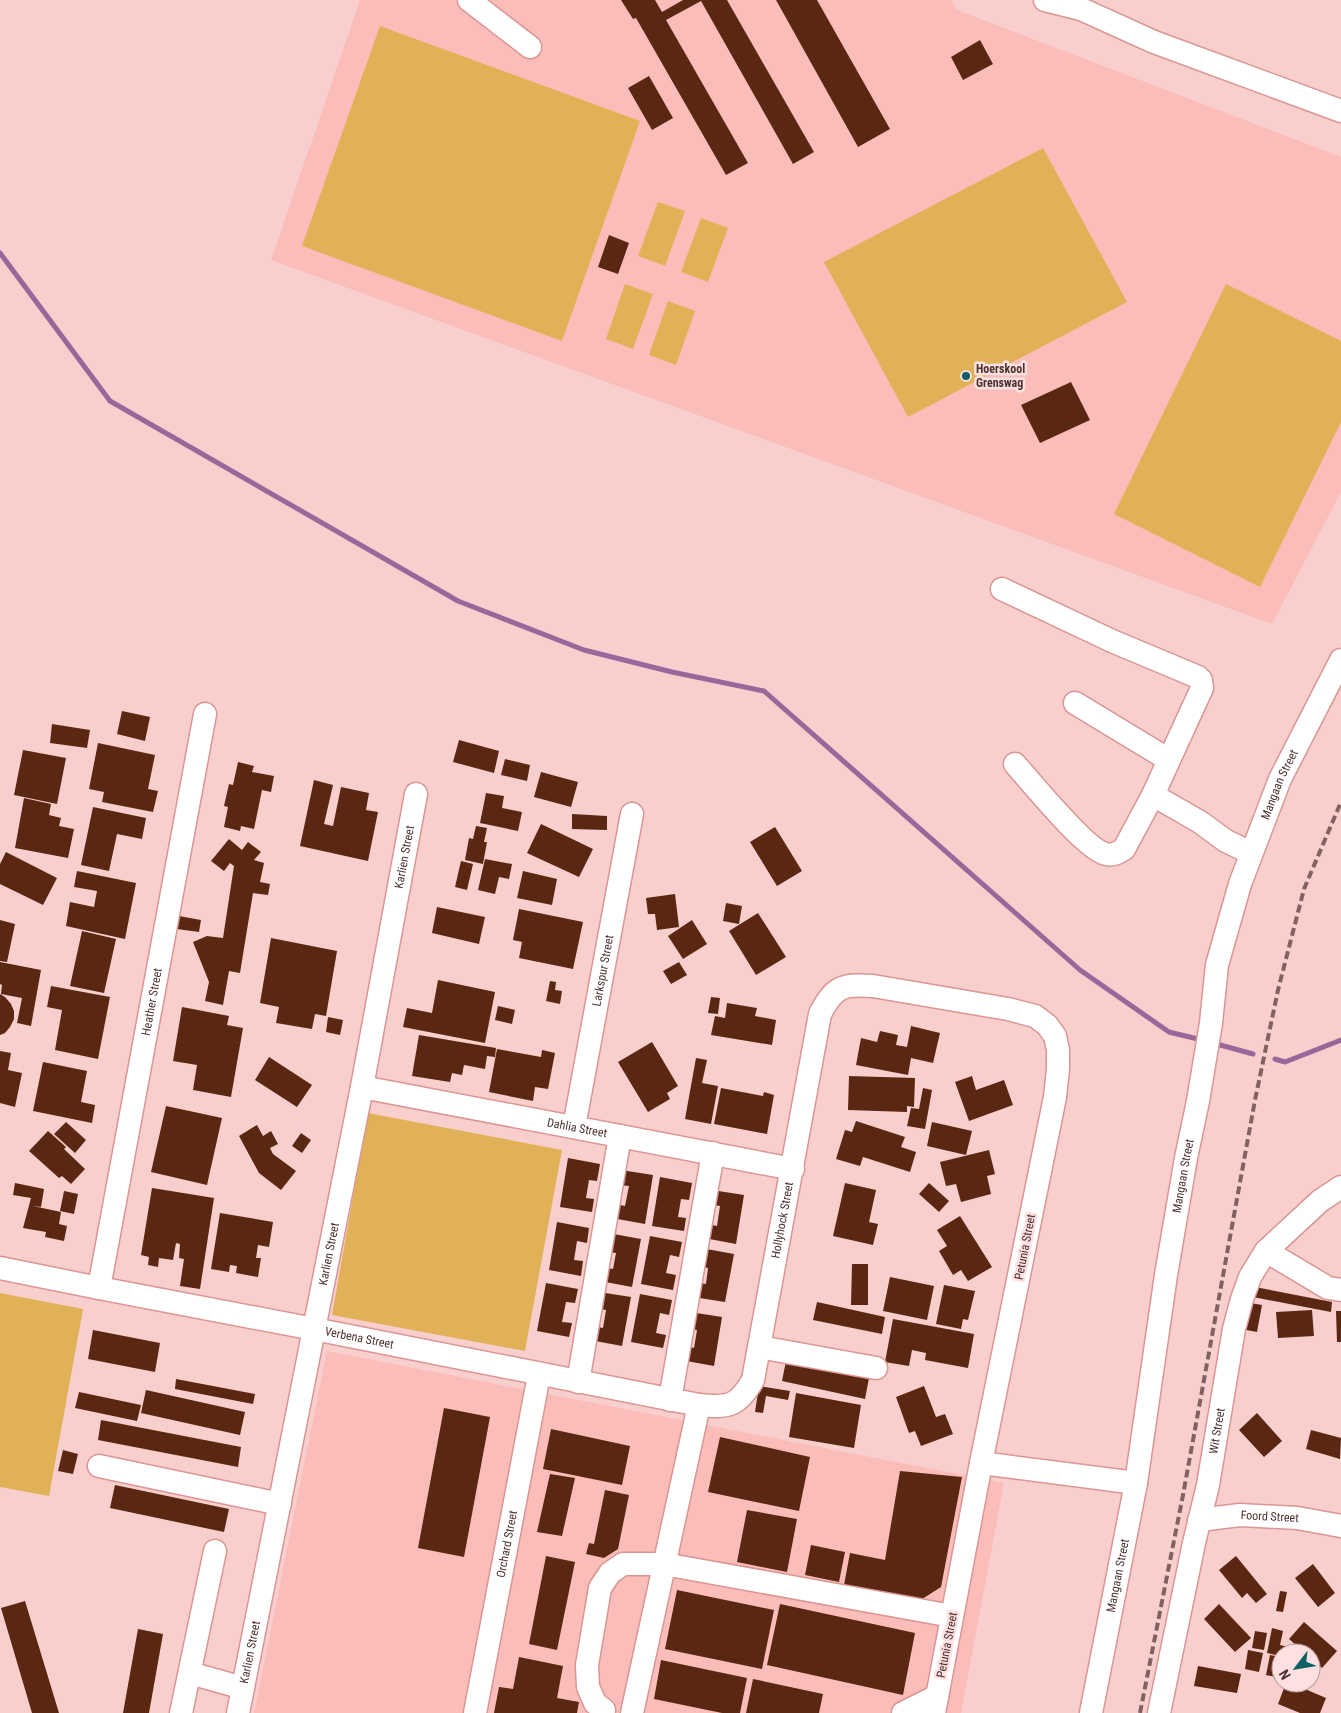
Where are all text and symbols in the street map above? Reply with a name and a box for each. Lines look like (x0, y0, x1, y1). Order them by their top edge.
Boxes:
place label: Hoerskool Grenswag (976, 362, 1025, 390)
marker: Hoerskool Grenswag (960, 370, 972, 382)
street label: Mangaan Street (1258, 747, 1301, 821)
street label: Karlien Street (392, 824, 417, 890)
street label: Larkspur Street (589, 933, 617, 1008)
street label: Heather Street (139, 967, 165, 1037)
street label: Dahlia Street (546, 1115, 609, 1141)
street label: Mangaan Street (1170, 1137, 1197, 1214)
street label: Hollyhock Street (768, 1180, 796, 1260)
street label: Petunia Street (1012, 1212, 1038, 1281)
street label: Karlien Street (316, 1221, 342, 1287)
street label: Verbena Street (324, 1324, 395, 1352)
street label: Wit Street (1206, 1407, 1228, 1455)
street label: Foord Street (1240, 1508, 1299, 1525)
street label: Orchard Street (494, 1509, 520, 1579)
street label: Mangaan Street (1104, 1537, 1132, 1614)
street label: Petunia Street (934, 1610, 960, 1679)
street label: Karlien Street (237, 1619, 263, 1685)
north arrow (1271, 1643, 1321, 1693)
text: N (1276, 1667, 1294, 1682)

